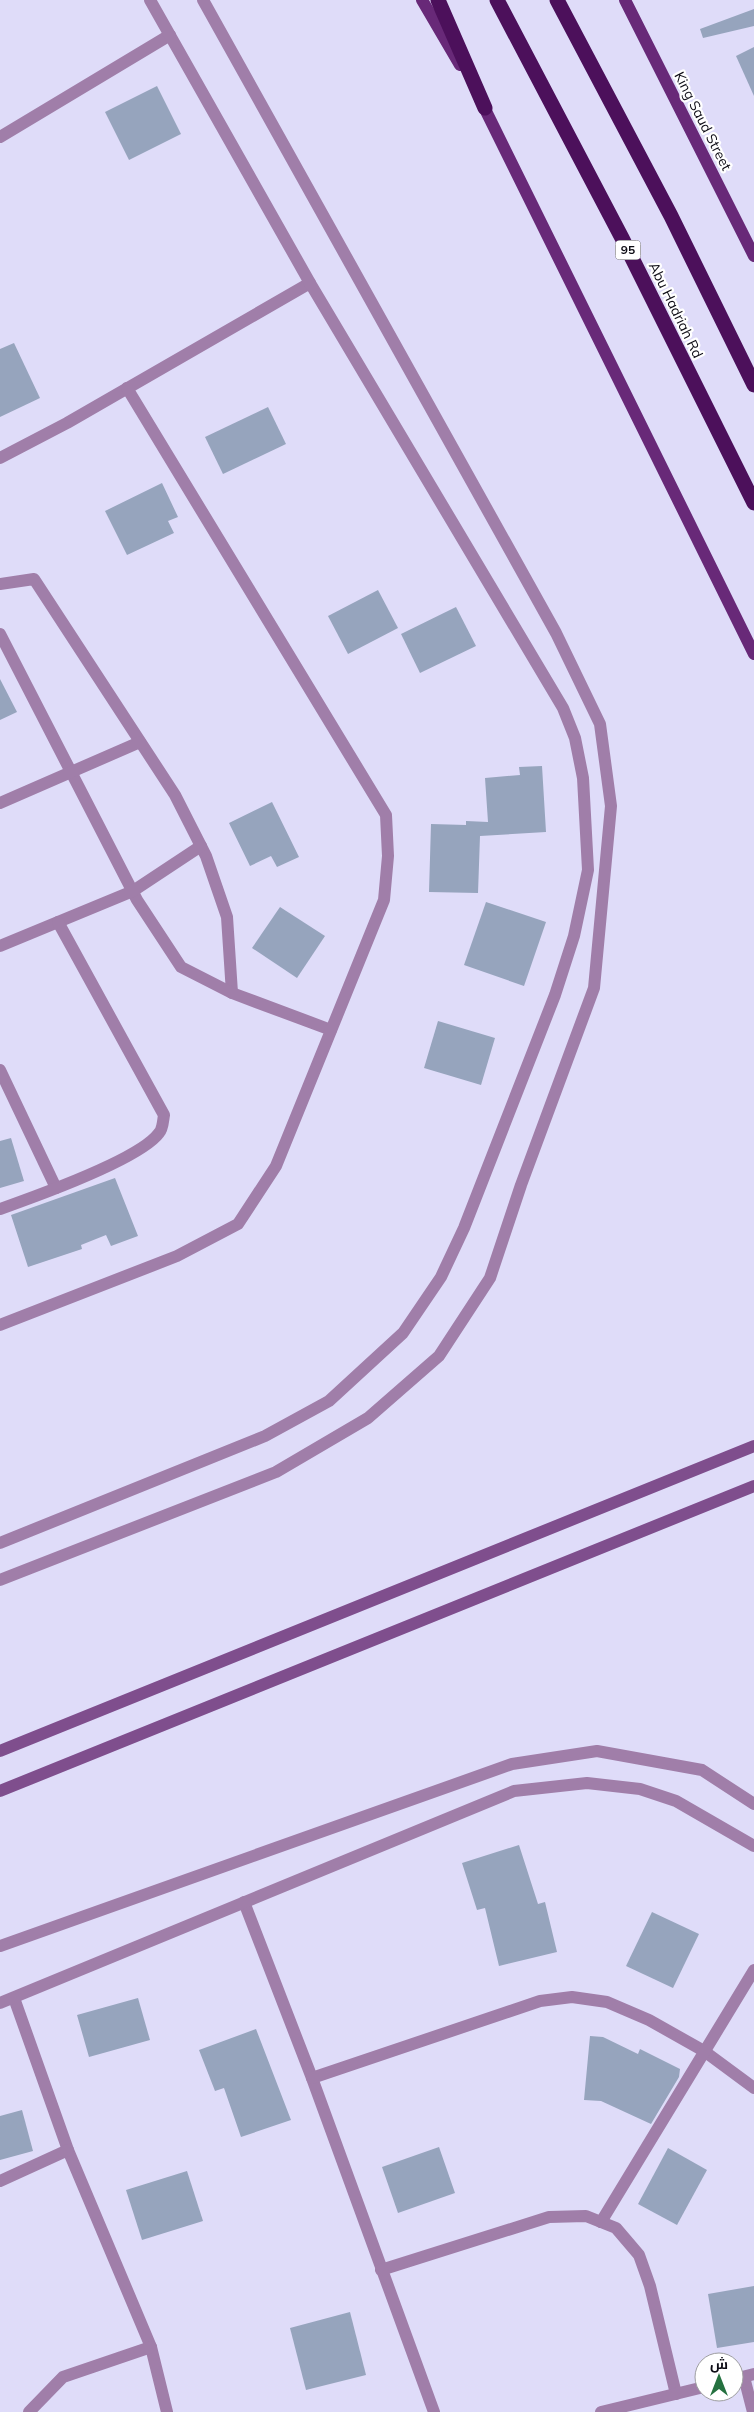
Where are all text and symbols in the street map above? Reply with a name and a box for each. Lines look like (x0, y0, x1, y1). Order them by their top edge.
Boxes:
street label: King Saud Street (670, 69, 736, 173)
road number: 95 (616, 240, 640, 260)
street label: Abu Hadriah Rd (645, 259, 707, 361)
north arrow (694, 2352, 744, 2402)
text: ش (710, 2355, 728, 2373)

